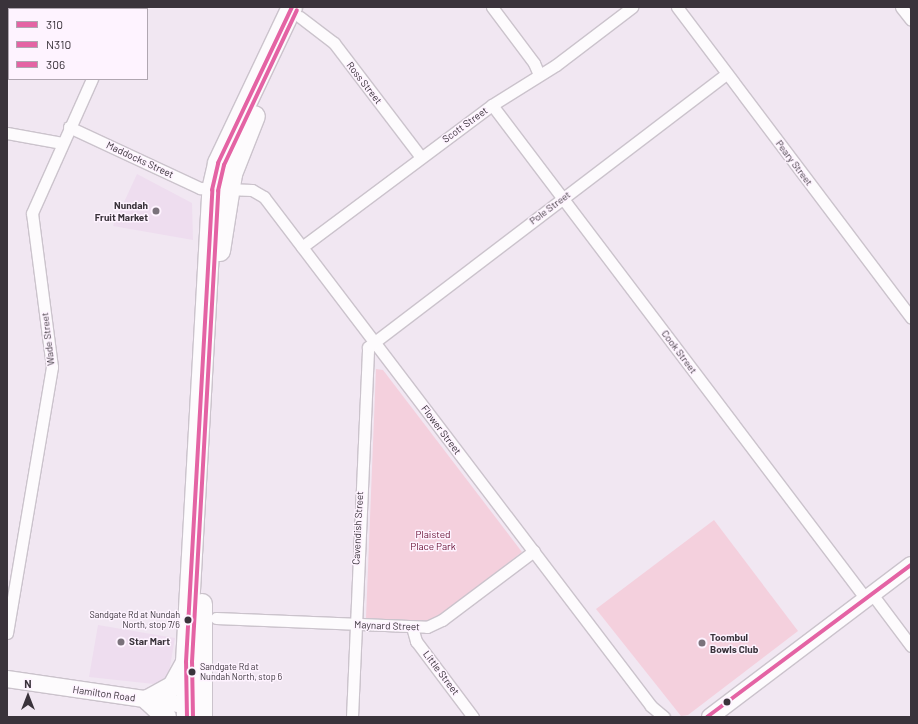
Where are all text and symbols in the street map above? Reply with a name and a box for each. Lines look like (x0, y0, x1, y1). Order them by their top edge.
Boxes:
legend (8, 8, 148, 80)
text: 310 (46, 17, 63, 31)
text: N310 (46, 37, 71, 51)
text: 306 (46, 57, 65, 71)
street label: Ross Street (344, 59, 384, 107)
street label: Scott Street (440, 105, 490, 145)
street label: Peary Street (773, 138, 815, 188)
street label: Maddocks Street (104, 139, 176, 181)
street label: Pole Street (527, 189, 573, 227)
place label: Nundah Fruit Market (95, 199, 148, 222)
marker: Nundah Fruit Market (151, 206, 161, 216)
street label: Wade Street (39, 312, 57, 366)
street label: Cook Street (659, 328, 699, 376)
street label: Flower Street (419, 403, 463, 457)
street label: Cavendish Street (350, 491, 366, 565)
park label: Plaisted Place Park (410, 528, 456, 552)
place label: Sandgate Rd at Nundah North, stop 7/6 (89, 610, 180, 631)
marker: Sandgate Rd at Nundah North, stop 7/6 (183, 615, 193, 625)
street label: Maynard Street (354, 619, 420, 633)
place label: Toombul Bowls Club (710, 631, 758, 654)
place label: Star Mart (129, 636, 170, 648)
marker: Star Mart (116, 637, 126, 647)
marker: Toombul Bowls Club (697, 638, 707, 648)
street label: Little Street (420, 648, 462, 698)
place label: Sandgate Rd at Nundah North, stop 6 (200, 662, 282, 683)
marker: Sandgate Rd at Nundah North, stop 6 (187, 667, 197, 677)
north arrow (8, 676, 48, 716)
text: N (24, 677, 32, 690)
street label: Hamilton Road (72, 684, 136, 704)
unlabelled marker (722, 697, 732, 707)

